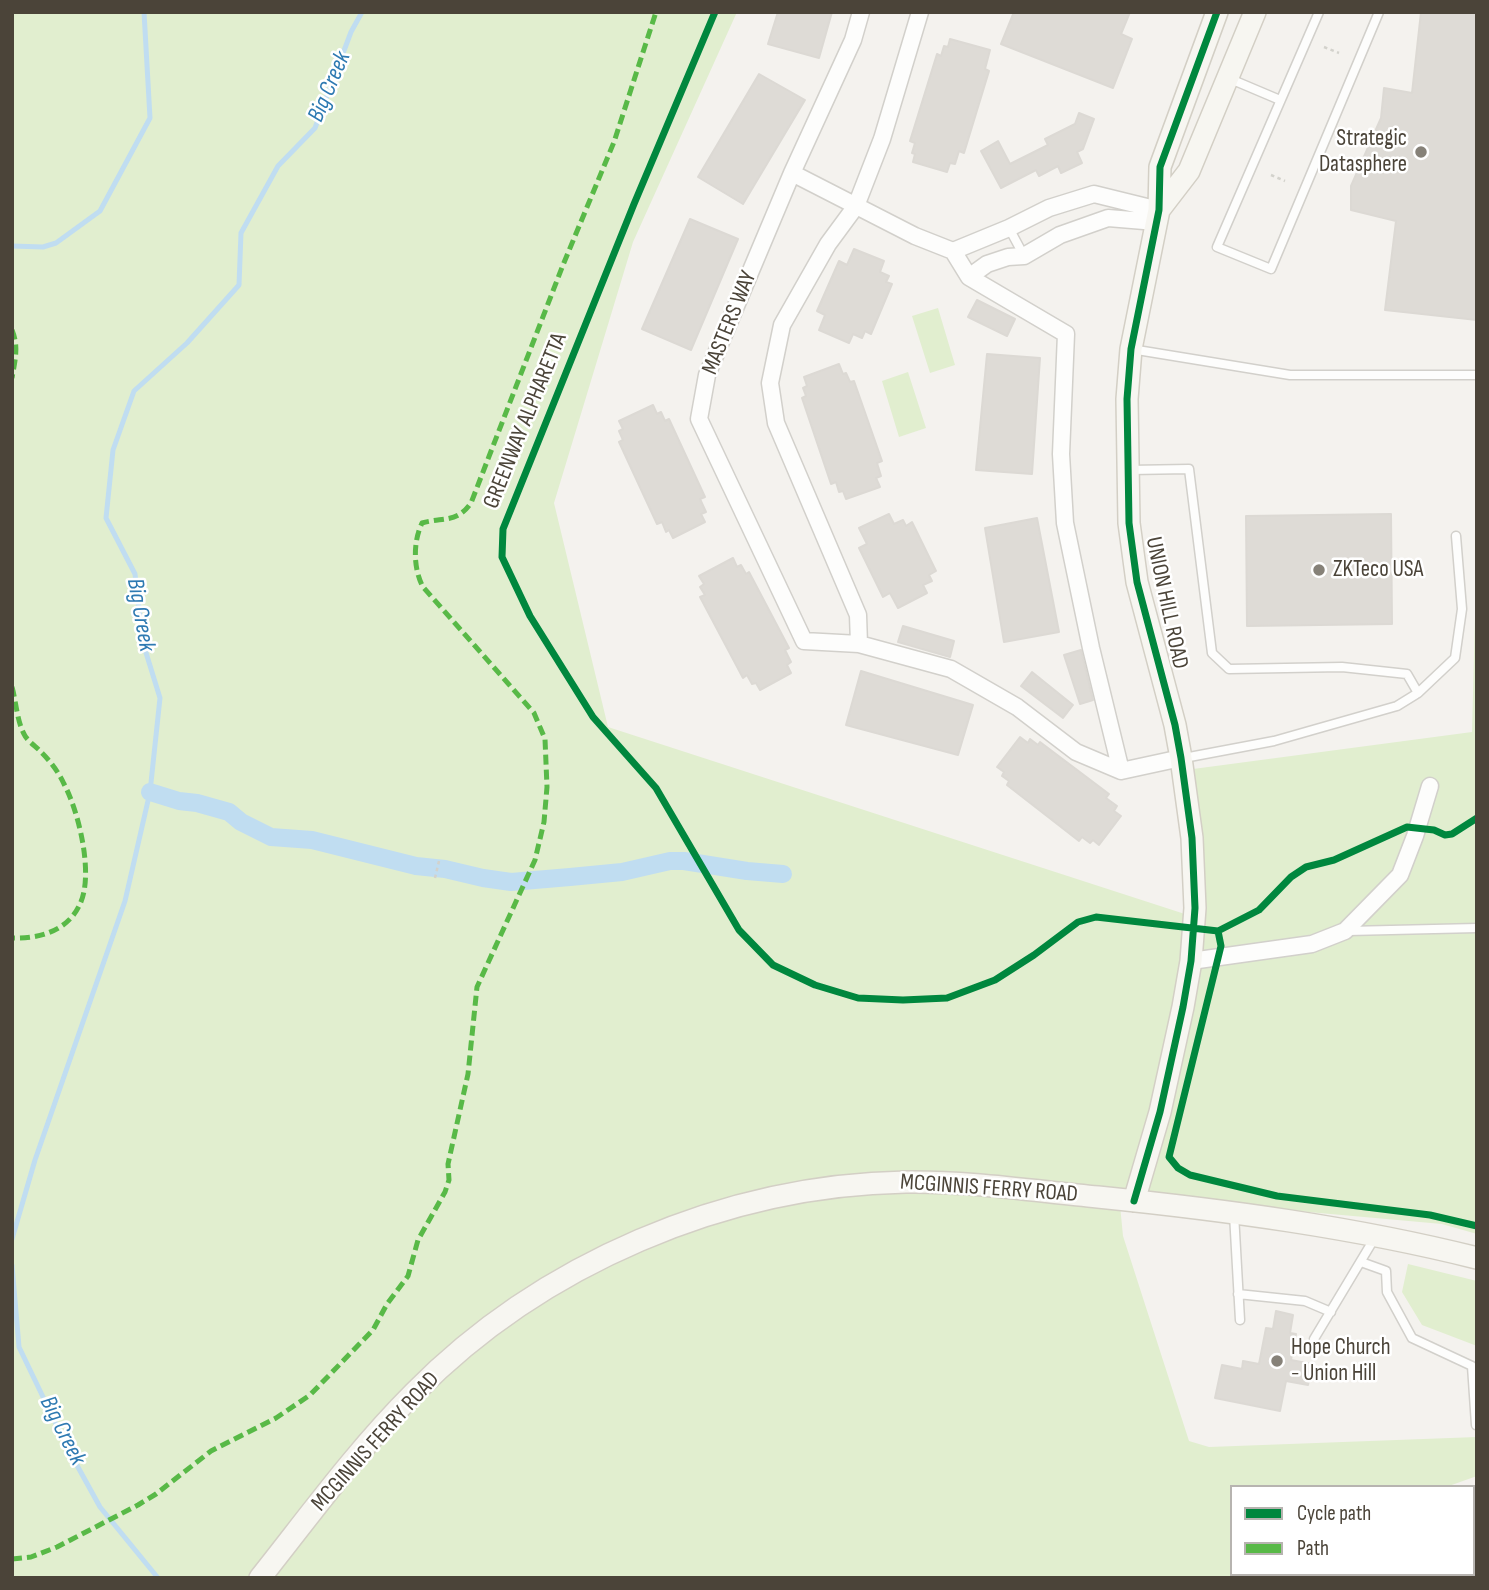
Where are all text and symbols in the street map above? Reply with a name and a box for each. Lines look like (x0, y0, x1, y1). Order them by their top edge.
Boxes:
water label: Big Creek (302, 47, 358, 127)
place label: Strategic Datasphere (1319, 125, 1407, 179)
marker: Strategic Datasphere (1413, 144, 1429, 160)
street label: MASTERS WAY (697, 267, 763, 379)
street label: GREENWAY ALPHARETTA (478, 329, 574, 513)
street label: UNION HILL ROAD (1139, 534, 1193, 672)
place label: ZKTeco USA (1333, 556, 1423, 584)
marker: ZKTeco USA (1311, 562, 1327, 578)
water label: Big Creek (119, 576, 161, 654)
street label: MCGINNIS FERRY ROAD (899, 1169, 1079, 1209)
place label: Hope Church - Union Hill (1291, 1334, 1391, 1388)
marker: Hope Church - Union Hill (1269, 1353, 1285, 1369)
street label: MCGINNIS FERRY ROAD (306, 1367, 446, 1517)
water label: Big Creek (32, 1392, 92, 1470)
legend (1230, 1485, 1475, 1576)
text: Cycle path (1297, 1501, 1371, 1526)
text: Path (1297, 1536, 1329, 1561)

